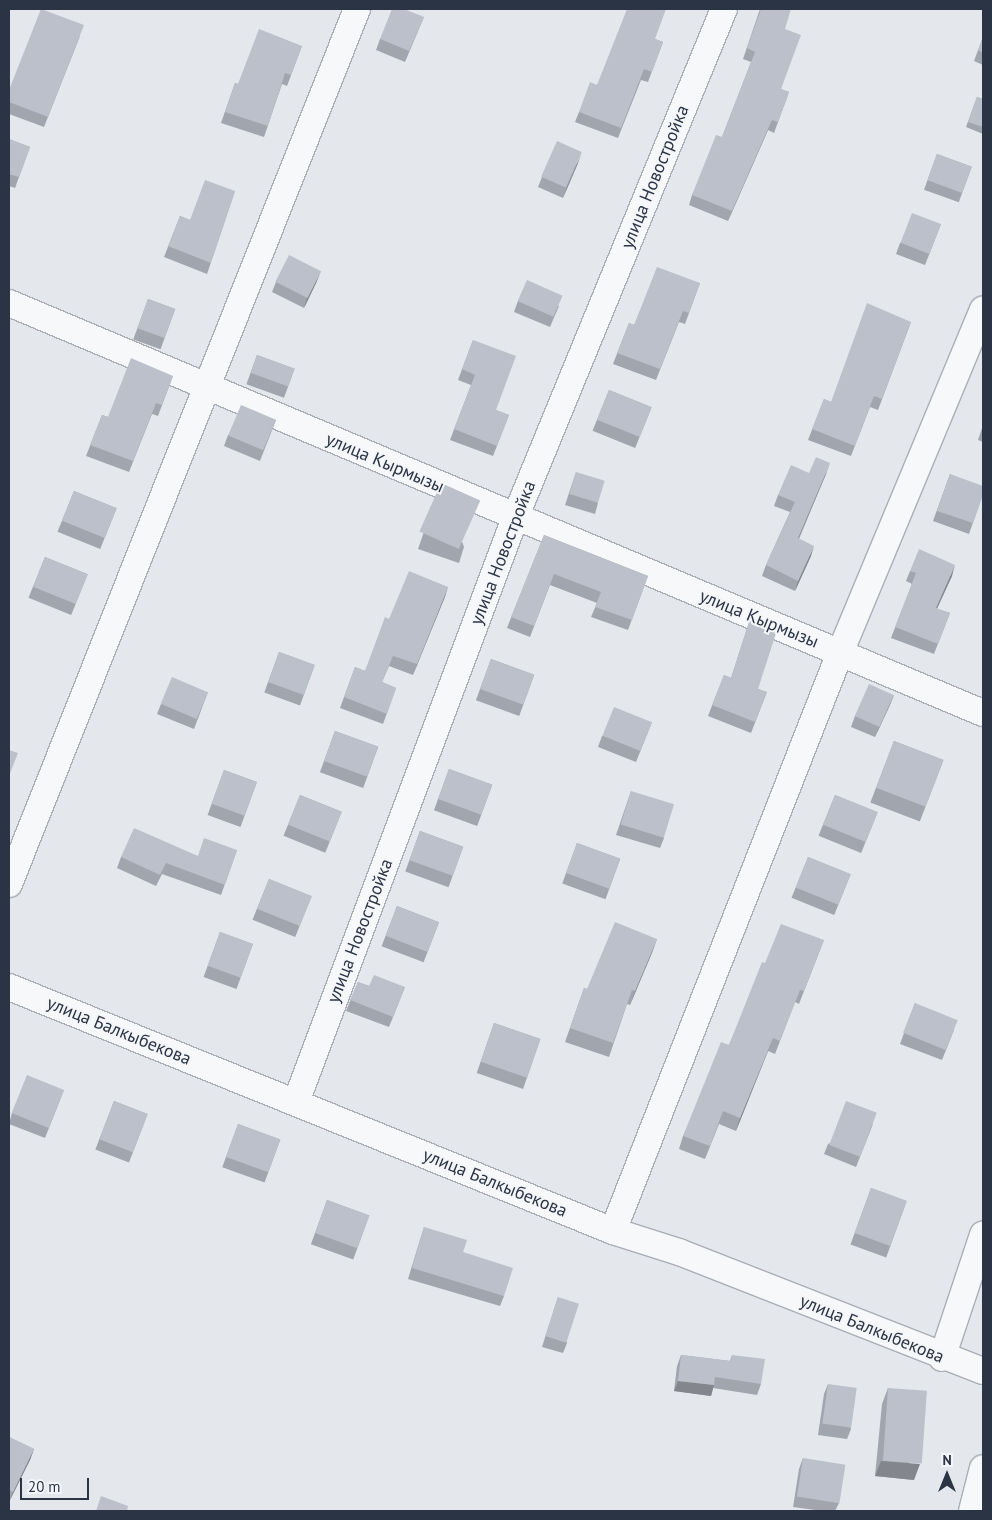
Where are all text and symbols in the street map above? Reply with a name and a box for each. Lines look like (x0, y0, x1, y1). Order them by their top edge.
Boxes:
street label: улица Новостройка (616, 102, 694, 252)
street label: улица Кырмызы (323, 428, 447, 498)
street label: улица Новостройка (466, 478, 540, 628)
street label: улица Кырмызы (696, 585, 822, 653)
street label: улица Новостройка (323, 856, 397, 1006)
street label: улица Балкыбекова (44, 992, 194, 1070)
street label: улица Балкыбекова (420, 1144, 570, 1222)
street label: улица Балкыбекова (797, 1290, 947, 1368)
north arrow (922, 1450, 972, 1500)
text: N (942, 1451, 952, 1469)
scale bar (22, 1468, 91, 1500)
text: 20 m (28, 1477, 61, 1496)

